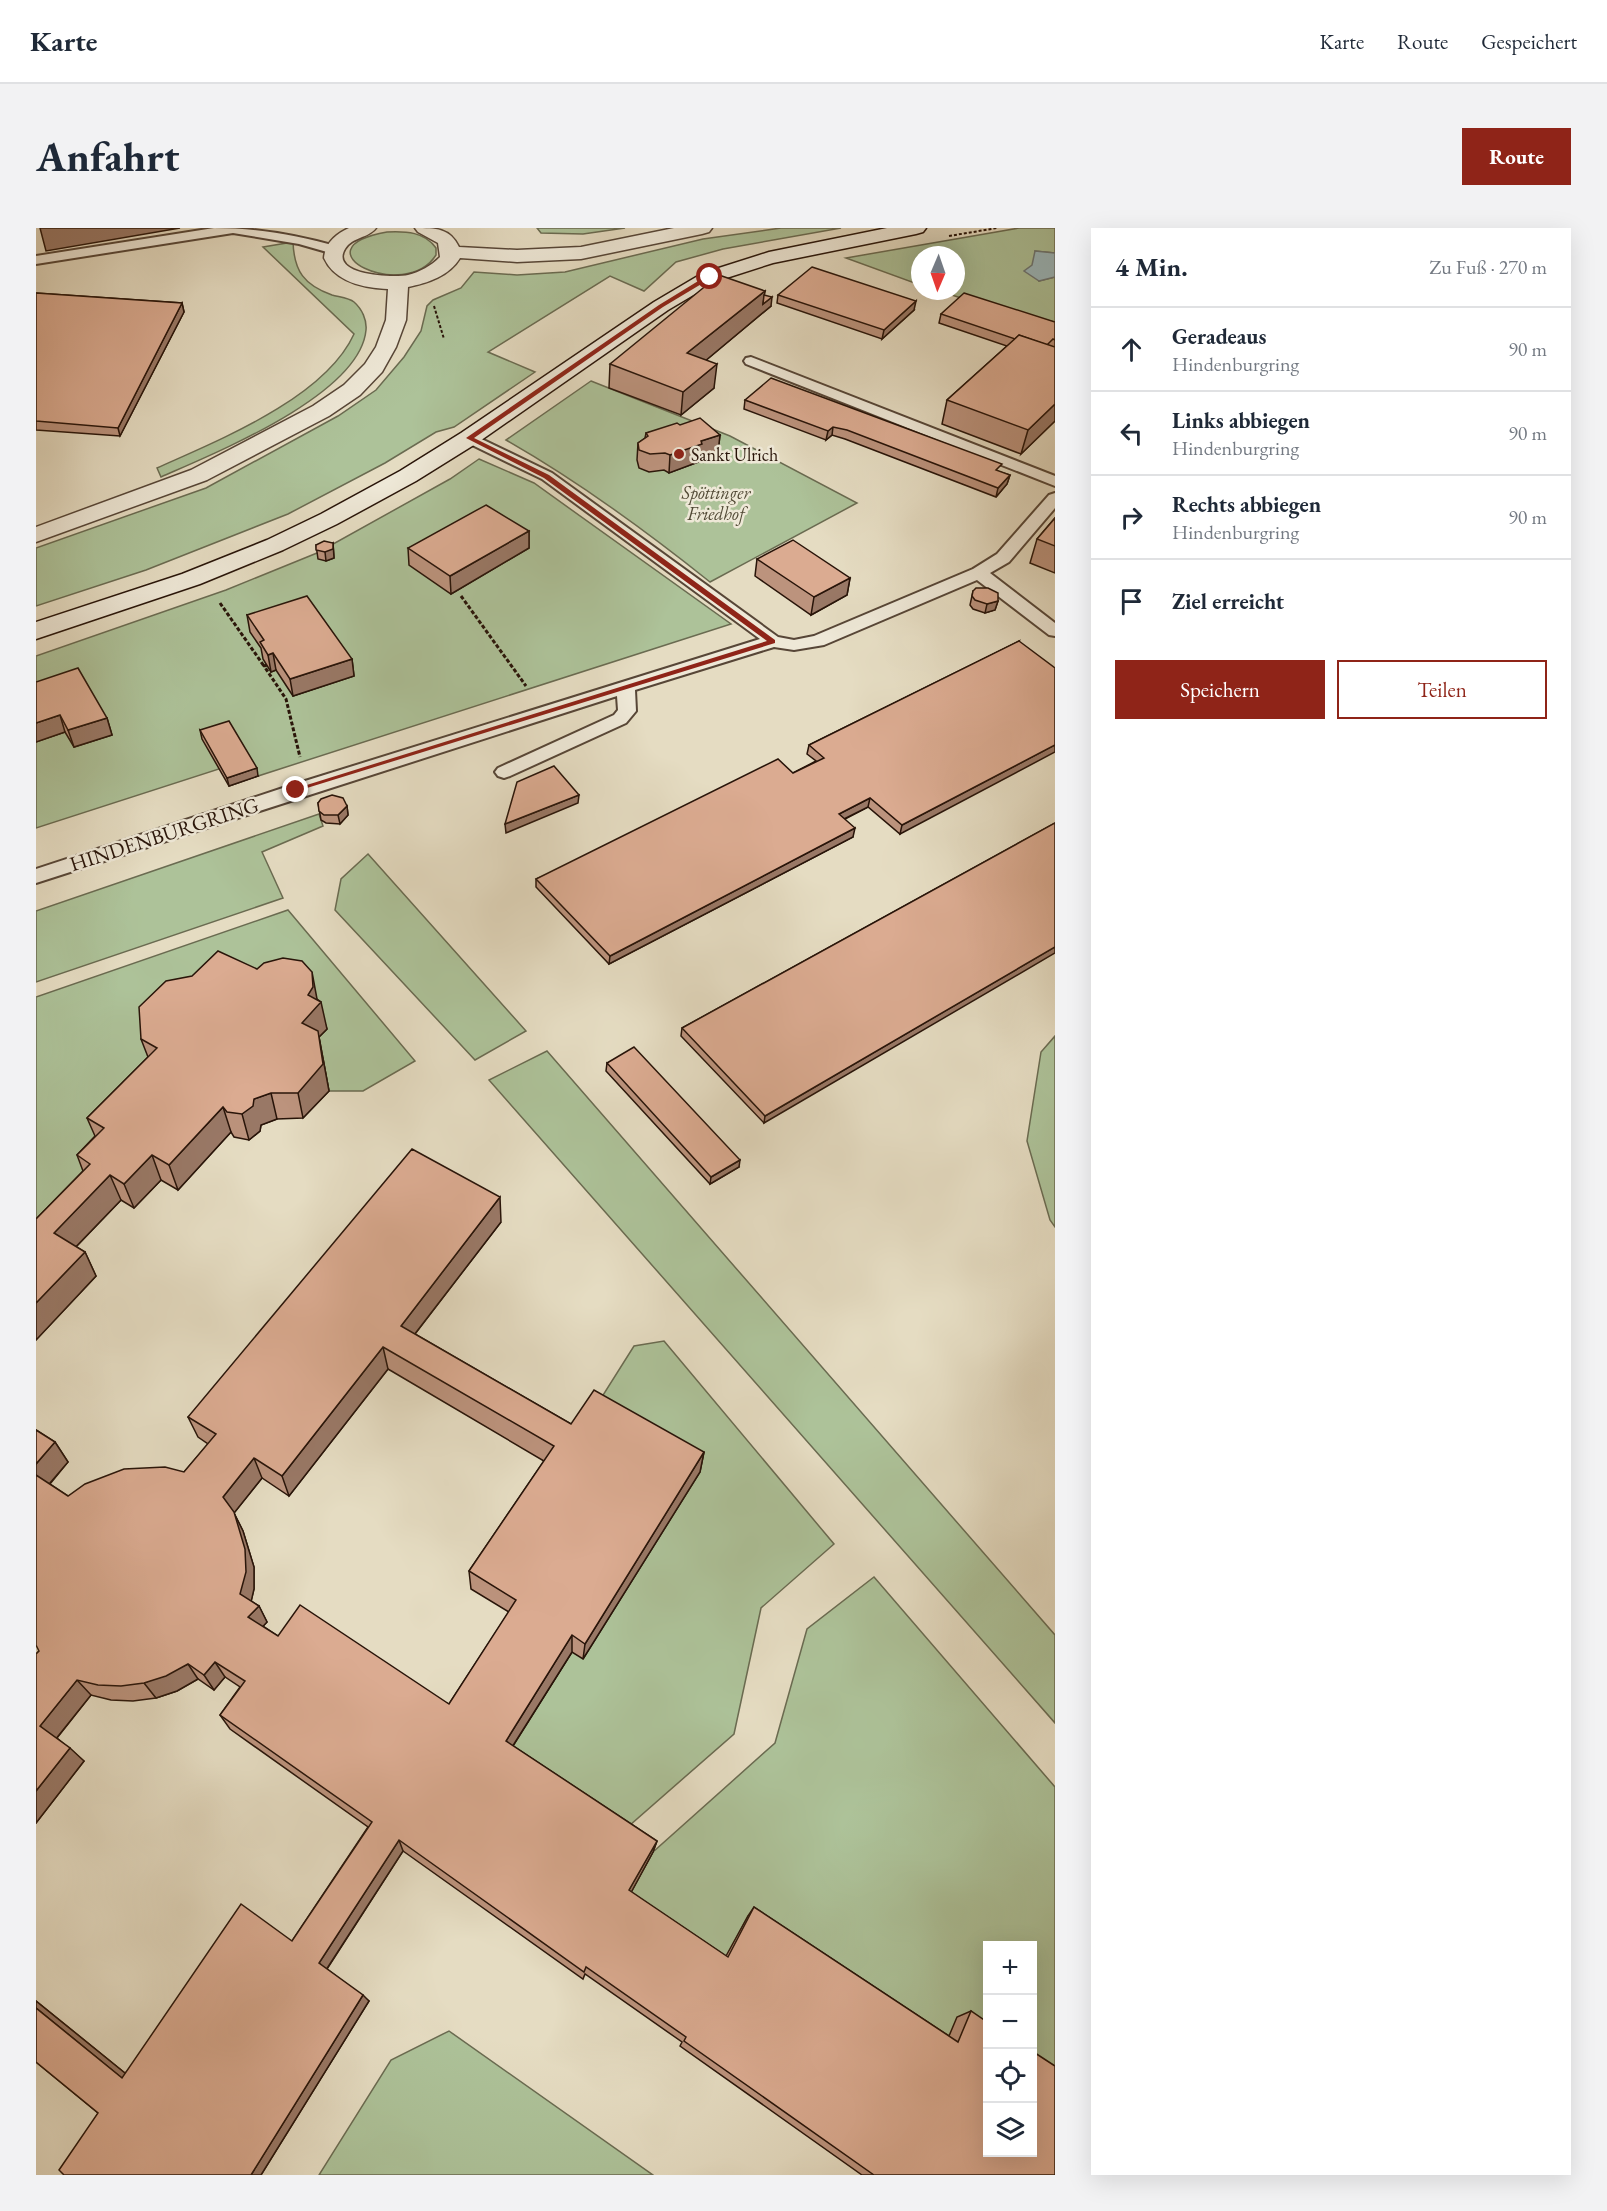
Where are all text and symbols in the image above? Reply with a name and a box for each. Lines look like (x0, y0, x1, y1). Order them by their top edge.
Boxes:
text: Karte (30, 23, 97, 59)
text: Karte (1320, 28, 1364, 55)
text: Route (1397, 28, 1448, 55)
text: Gespeichert (1481, 28, 1577, 55)
button: Route (1462, 128, 1571, 185)
text: Anfahrt (36, 129, 179, 184)
north arrow (911, 246, 965, 300)
text: 4 Min. (1115, 250, 1188, 284)
text: Zu Fuß · 270 m (1429, 254, 1547, 280)
route start (696, 263, 722, 289)
text: Geradeaus (1172, 322, 1266, 351)
icon: ahead (1115, 333, 1148, 366)
text: 90 m (1508, 336, 1547, 362)
text: Hindenburgring (1172, 351, 1299, 377)
text: Links abbiegen (1172, 406, 1310, 435)
icon: left (1115, 417, 1148, 450)
text: 90 m (1508, 420, 1547, 446)
text: Hindenburgring (1172, 435, 1299, 461)
place label: Sankt Ulrich (691, 443, 778, 466)
marker: Sankt Ulrich (672, 447, 686, 461)
park label: Spöttinger Friedhof (681, 481, 751, 526)
text: Rechts abbiegen (1172, 490, 1321, 519)
icon: right (1115, 501, 1148, 534)
text: 90 m (1508, 504, 1547, 530)
text: Hindenburgring (1172, 519, 1299, 545)
icon: arrive (1115, 585, 1148, 618)
text: Ziel erreicht (1172, 587, 1284, 616)
button: Speichern (1115, 660, 1325, 719)
button: Teilen (1337, 660, 1547, 719)
route end (282, 776, 308, 802)
street label: HINDENBURGRING (66, 791, 262, 877)
map controls (983, 1941, 1037, 2157)
button: + (983, 1941, 1037, 1995)
button: − (983, 1995, 1037, 2049)
button: locate (983, 2049, 1037, 2103)
button: layers (983, 2103, 1037, 2157)

